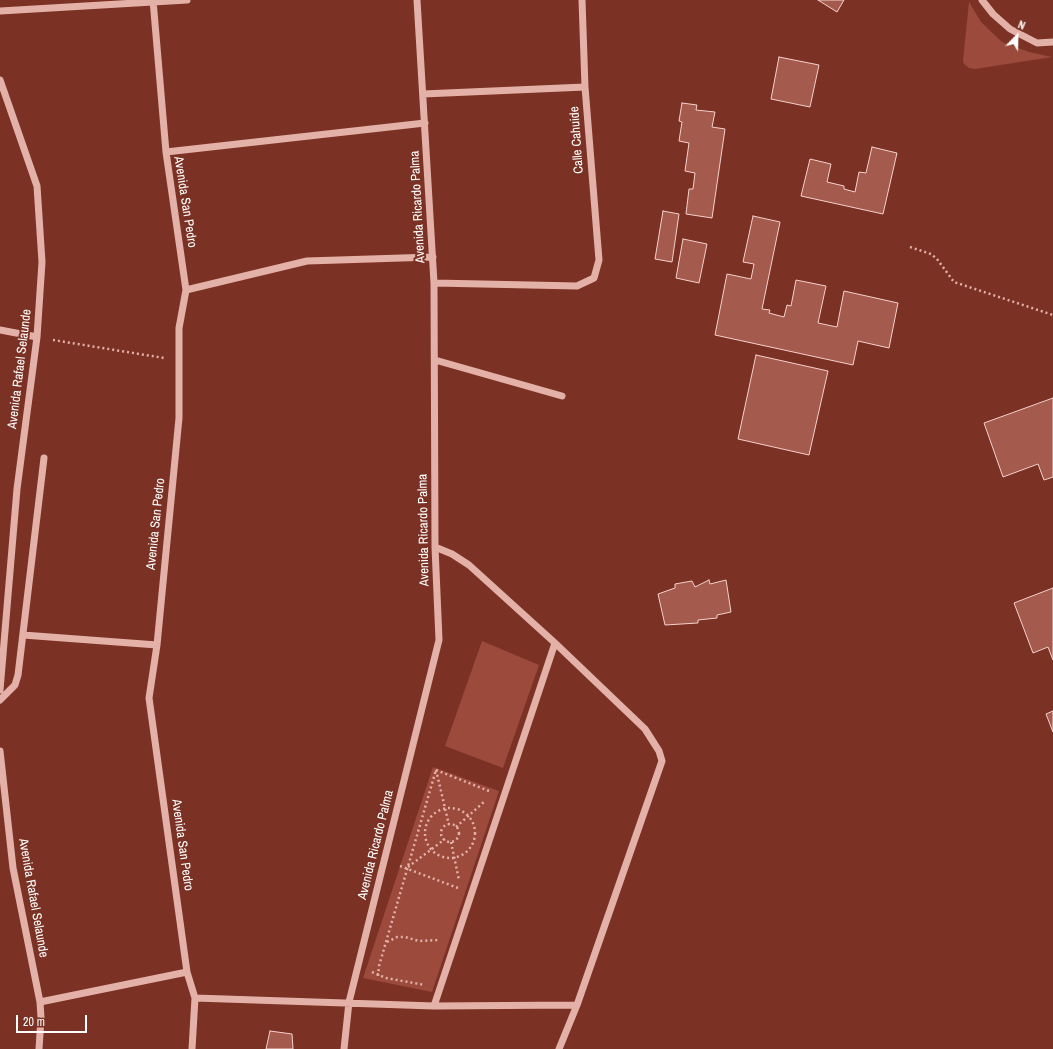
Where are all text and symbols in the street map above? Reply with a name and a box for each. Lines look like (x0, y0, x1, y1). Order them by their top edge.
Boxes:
north arrow (997, 16, 1037, 56)
text: N (1016, 17, 1027, 33)
street label: Calle Cahuide (567, 106, 587, 174)
street label: Avenida Ricardo Palma (407, 150, 429, 264)
street label: Avenida San Pedro (170, 155, 200, 249)
street label: Avenida Rafael Selaunde (5, 308, 35, 430)
street label: Avenida Ricardo Palma (415, 474, 433, 586)
street label: Avenida San Pedro (143, 477, 169, 571)
street label: Avenida Ricardo Palma (355, 789, 397, 901)
street label: Avenida San Pedro (168, 798, 196, 892)
street label: Avenida Rafael Selaunde (15, 837, 51, 959)
scale bar (18, 1007, 89, 1033)
text: 20 m (23, 1014, 45, 1030)

